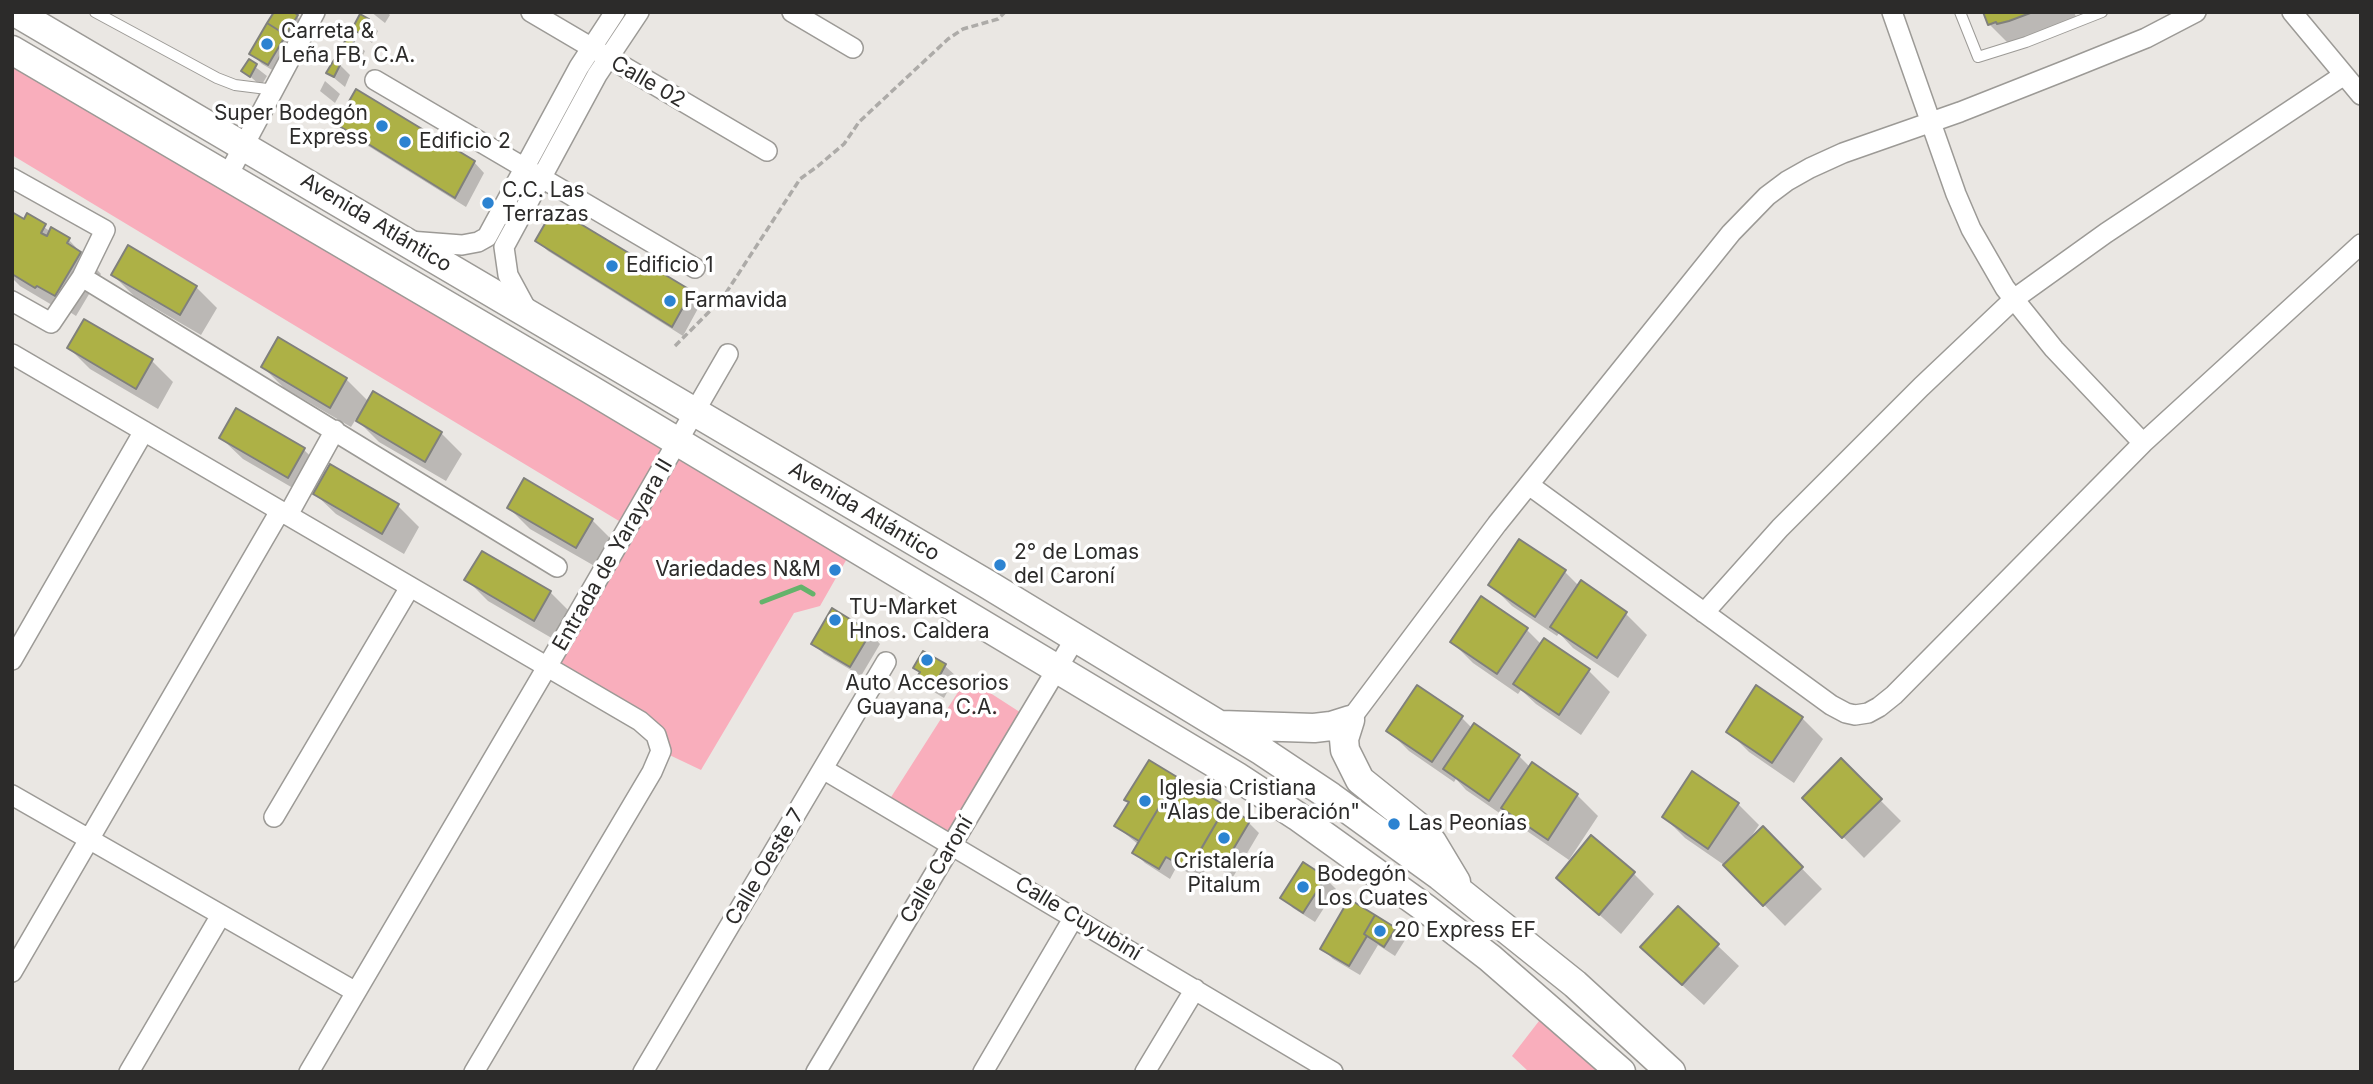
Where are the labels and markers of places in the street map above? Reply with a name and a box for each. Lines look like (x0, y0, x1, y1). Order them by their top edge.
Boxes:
place label: Carreta & Leña FB, C.A. (281, 19, 415, 69)
marker: Carreta & Leña FB, C.A. (259, 36, 275, 52)
place label: Super Bodegón Express (214, 101, 368, 151)
marker: Super Bodegón Express (374, 118, 390, 134)
place label: Edificio 2 (419, 129, 511, 155)
marker: Edificio 2 (397, 134, 413, 150)
place label: C.C. Las Terrazas (502, 178, 589, 228)
marker: C.C. Las Terrazas (480, 195, 496, 211)
place label: Edificio 1 (626, 253, 714, 279)
marker: Edificio 1 (604, 258, 620, 274)
place label: Farmavida (684, 288, 787, 314)
marker: Farmavida (662, 293, 678, 309)
place label: 2° de Lomas del Caroní (1014, 540, 1139, 590)
place label: Variedades N&M (655, 557, 821, 583)
marker: 2° de Lomas del Caroní (992, 557, 1008, 573)
marker: Variedades N&M (827, 562, 843, 578)
place label: TU-Market Hnos. Caldera (849, 595, 990, 645)
marker: TU-Market Hnos. Caldera (827, 612, 843, 628)
marker: Auto Accesorios Guayana, C.A. (919, 652, 935, 668)
place label: Auto Accesorios Guayana, C.A. (845, 671, 1009, 721)
place label: Iglesia Cristiana "Alas de Liberación" (1159, 776, 1360, 826)
marker: Iglesia Cristiana "Alas de Liberación" (1137, 793, 1153, 809)
place label: Las Peonías (1408, 811, 1527, 837)
marker: Las Peonías (1386, 816, 1402, 832)
marker: Cristalería Pitalum (1216, 830, 1232, 846)
place label: Cristalería Pitalum (1174, 849, 1274, 899)
place label: Bodegón Los Cuates (1317, 862, 1428, 912)
marker: Bodegón Los Cuates (1295, 879, 1311, 895)
place label: 20 Express EF (1394, 918, 1536, 944)
marker: 20 Express EF (1372, 923, 1388, 939)

